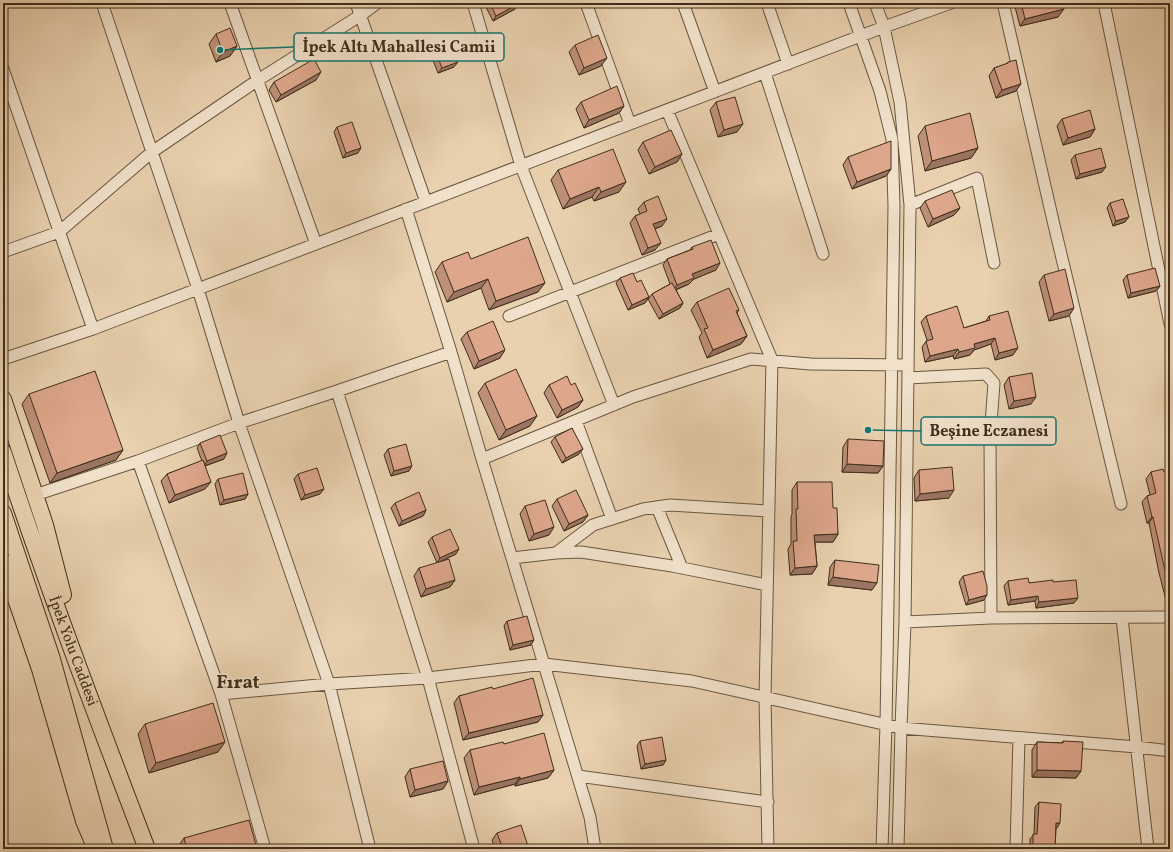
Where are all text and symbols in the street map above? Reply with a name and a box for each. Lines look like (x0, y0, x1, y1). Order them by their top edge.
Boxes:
callout: İpek Altı Mahallesi Camii (294, 33, 504, 61)
text: İpek Altı Mahallesi Camii (302, 37, 496, 59)
callout: Beşine Eczanesi (921, 417, 1056, 445)
text: Beşine Eczanesi (929, 421, 1049, 443)
street label: İpek Yolu Caddesi (43, 593, 103, 709)
district label: Fırat (216, 670, 260, 696)

